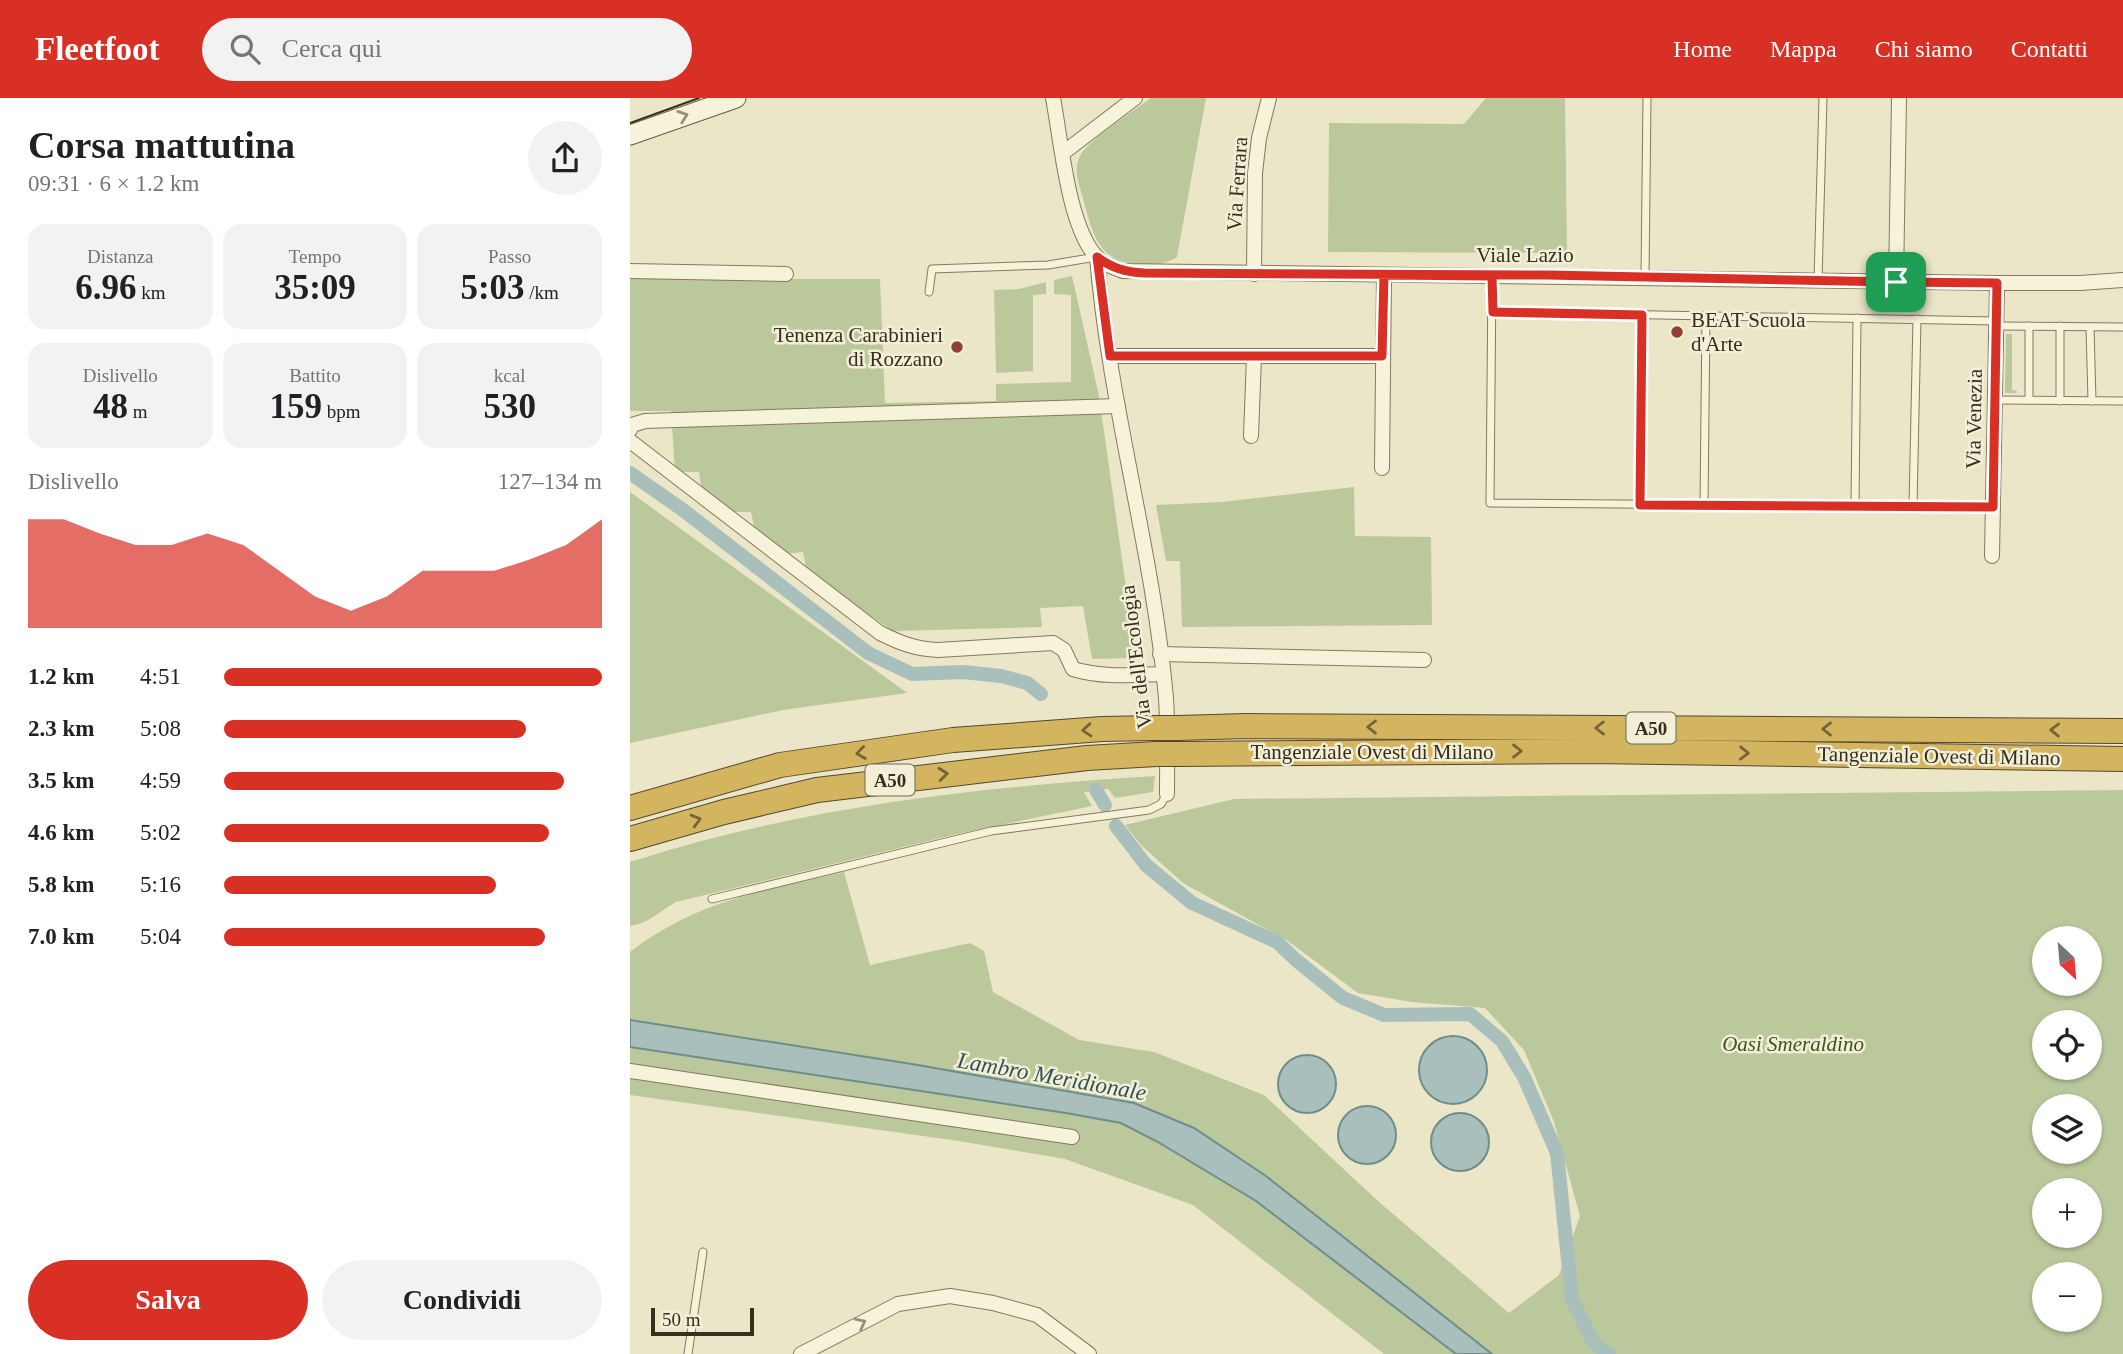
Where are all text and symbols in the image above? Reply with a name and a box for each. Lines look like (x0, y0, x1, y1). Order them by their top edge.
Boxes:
search box (202, 18, 692, 81)
icon: search (226, 30, 264, 68)
text: Fleetfoot (35, 31, 160, 67)
text: Cerca qui (282, 34, 382, 63)
text: Home (1673, 36, 1732, 62)
text: Mappa (1770, 36, 1837, 62)
text: Chi siamo (1875, 36, 1973, 62)
text: Contatti (2011, 36, 2088, 62)
one-way arrow (676, 110, 689, 124)
button: share (528, 121, 602, 195)
text: Corsa mattutina (28, 124, 295, 166)
street label: Via Ferrara (1222, 135, 1252, 232)
text: 09:31 · 6 × 1.2 km (28, 171, 199, 196)
street label: Viale Lazio (1476, 243, 1574, 267)
text: Distanza (87, 246, 154, 267)
text: Tempo (289, 246, 341, 267)
text: Passo (488, 246, 531, 267)
pin (1866, 252, 1926, 312)
icon: arrive (1877, 263, 1915, 301)
text: 6.96 (75, 268, 136, 307)
text: 35:09 (274, 268, 356, 307)
text: 5:03 (460, 268, 525, 307)
text: km (136, 282, 165, 303)
text: /km (525, 282, 559, 303)
place label: BEAT Scuola d'Arte (1691, 308, 1806, 356)
place label: Tenenza Carabinieri di Rozzano (774, 323, 943, 371)
marker: BEAT Scuola d'Arte (1669, 324, 1685, 340)
marker: Tenenza Carabinieri di Rozzano (949, 339, 965, 355)
text: Dislivello (83, 365, 158, 386)
text: Battito (289, 365, 341, 386)
text: kcal (494, 365, 525, 386)
street label: Via Venezia (1961, 368, 1987, 469)
text: 48 (93, 387, 128, 426)
text: 159 (269, 387, 322, 426)
text: 530 (483, 387, 536, 426)
text: m (128, 401, 148, 422)
text: bpm (322, 401, 361, 422)
text: Dislivello (28, 469, 119, 494)
text: 127–134 m (498, 469, 602, 494)
street label: Via dell'Ecologia (1115, 583, 1157, 730)
text: 1.2 km (28, 664, 94, 689)
text: 4:51 (140, 664, 181, 689)
road number: A50 (1626, 712, 1676, 744)
text: 2.3 km (28, 716, 94, 741)
text: 5:08 (140, 716, 181, 741)
one-way arrow (1367, 719, 1377, 735)
one-way arrow (1594, 720, 1605, 736)
one-way arrow (1822, 721, 1832, 737)
one-way arrow (2049, 722, 2060, 737)
one-way arrow (1081, 723, 1092, 738)
street label: Tangenziale Ovest di Milano (1251, 740, 1493, 764)
street label: Tangenziale Ovest di Milano (1817, 742, 2061, 770)
one-way arrow (1512, 743, 1523, 759)
one-way arrow (855, 745, 867, 760)
one-way arrow (1739, 746, 1750, 761)
road number: A50 (866, 764, 914, 796)
one-way arrow (937, 766, 949, 781)
text: 3.5 km (28, 768, 94, 793)
text: 4:59 (140, 768, 181, 793)
one-way arrow (689, 814, 701, 828)
text: 4.6 km (28, 820, 94, 845)
text: 5:02 (140, 820, 181, 845)
text: 5.8 km (28, 872, 94, 897)
text: 5:16 (140, 872, 181, 897)
text: 7.0 km (28, 924, 94, 949)
text: 5:04 (140, 924, 181, 949)
north arrow (2032, 926, 2102, 996)
map controls (2032, 926, 2102, 1332)
button: locate (2032, 1010, 2102, 1080)
park label: Oasi Smeraldino (1722, 1032, 1864, 1056)
water label: Lambro Meridionale (954, 1047, 1148, 1105)
button: layers (2032, 1094, 2102, 1164)
button: + (2032, 1178, 2102, 1248)
button: Salva (28, 1260, 308, 1340)
button: Condividi (322, 1260, 602, 1340)
button: − (2032, 1262, 2102, 1332)
scale bar (651, 1305, 754, 1337)
text: 50 m (662, 1309, 701, 1330)
one-way arrow (854, 1318, 866, 1332)

